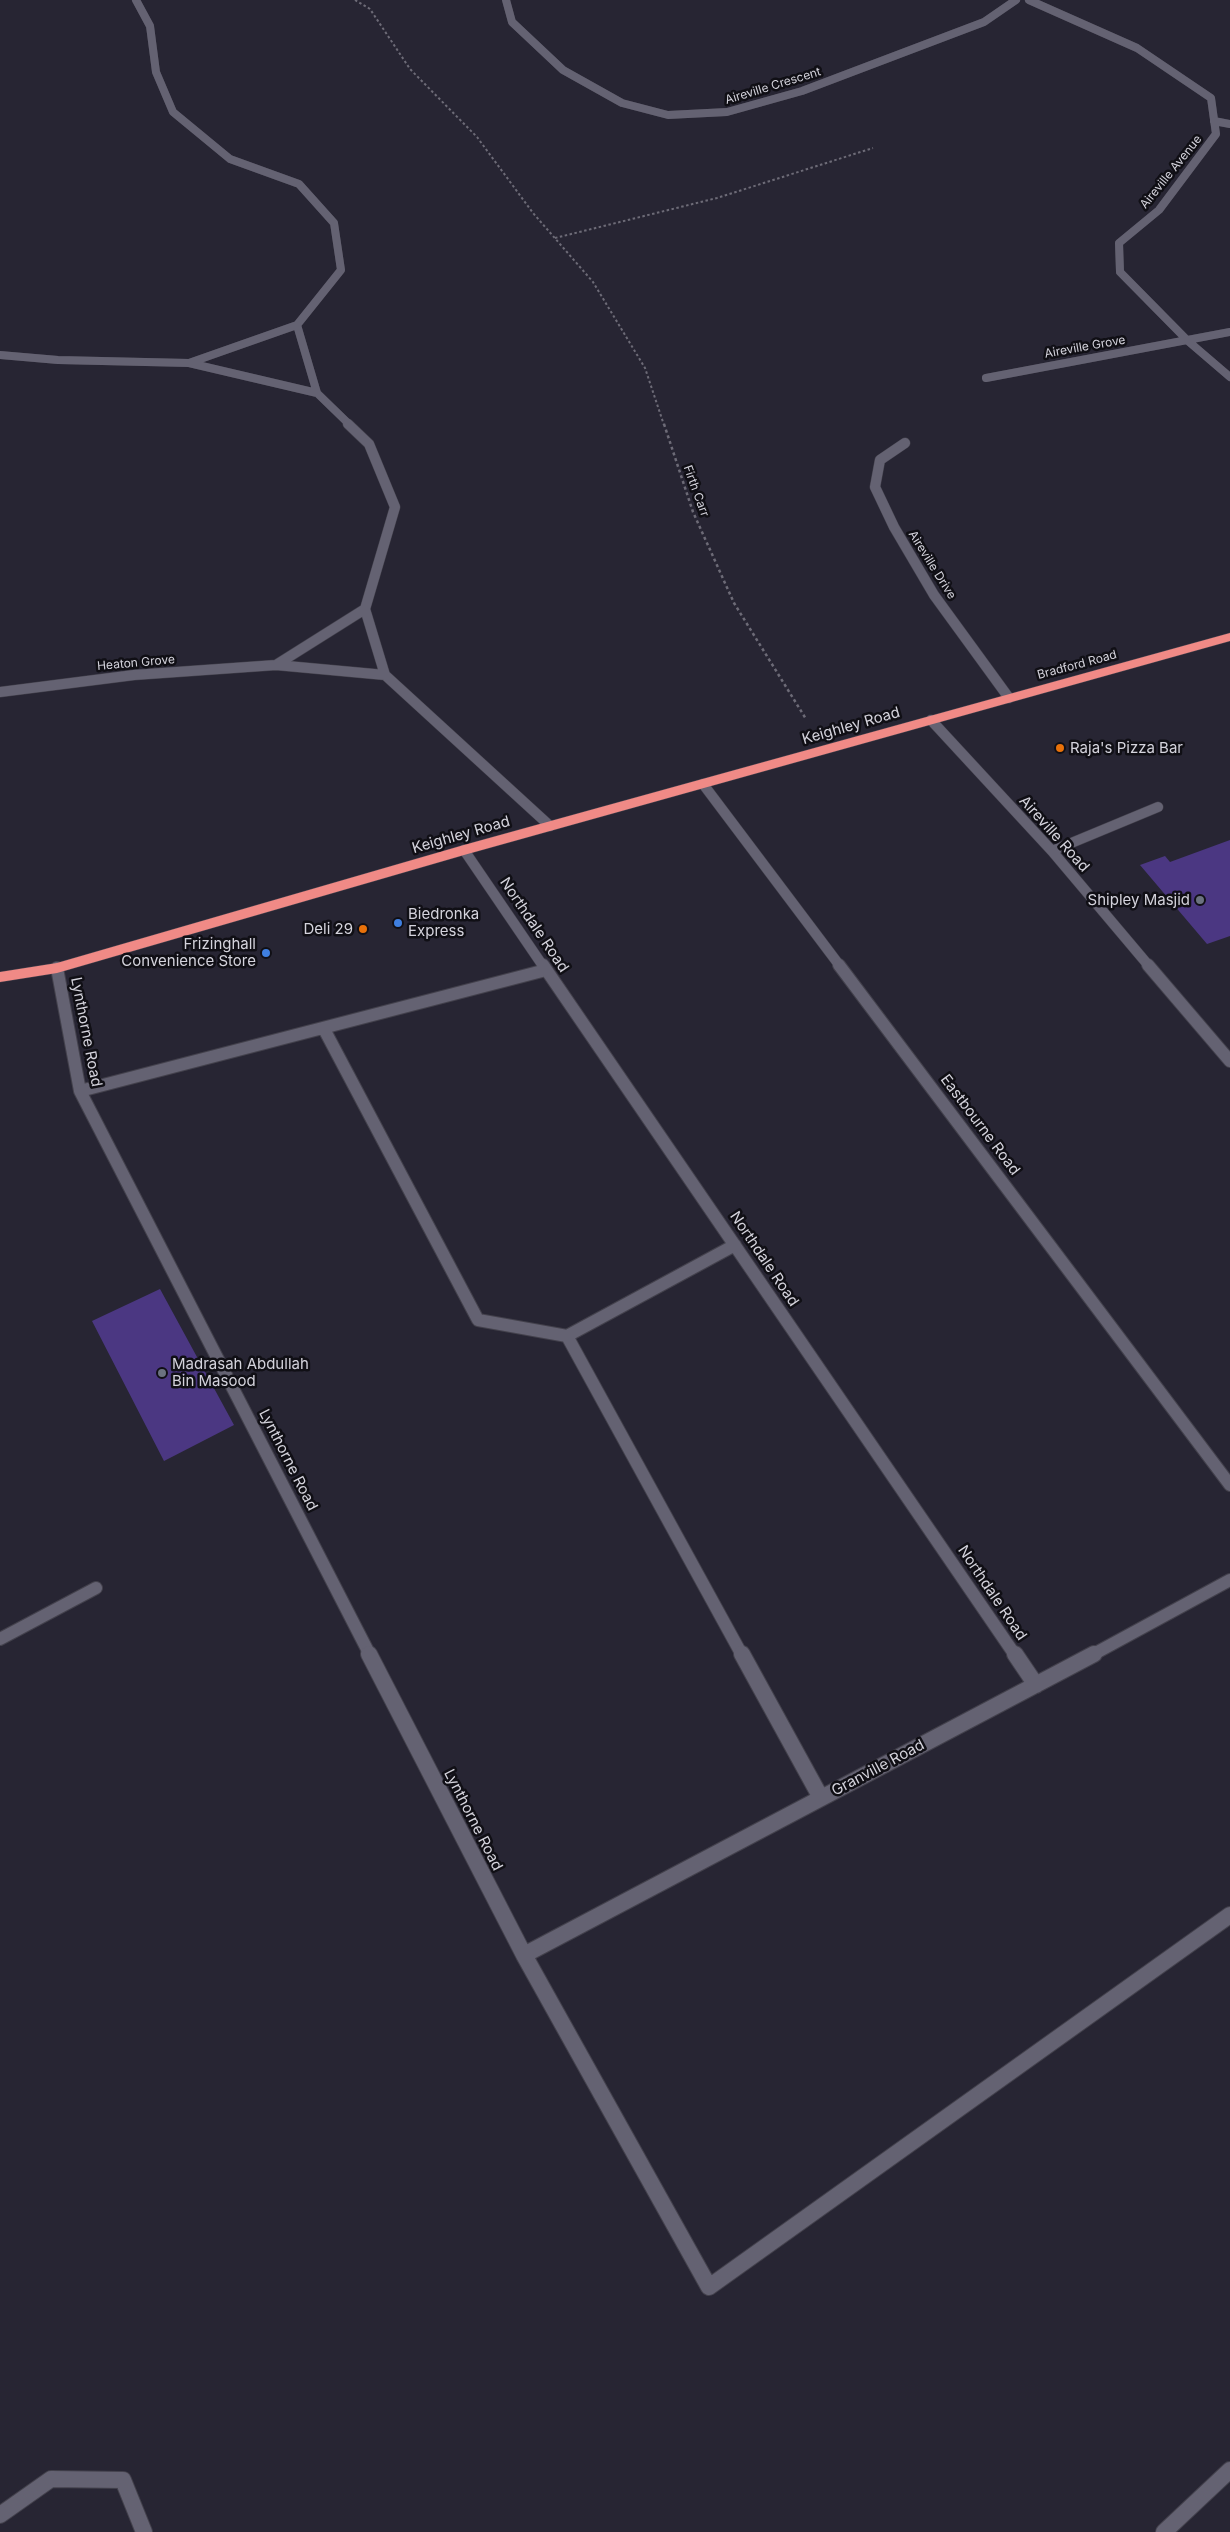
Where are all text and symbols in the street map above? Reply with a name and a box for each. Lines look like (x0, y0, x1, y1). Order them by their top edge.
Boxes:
street label: Aireville Crescent (723, 65, 823, 107)
street label: Aireville Avenue (1137, 132, 1205, 212)
street label: Aireville Grove (1043, 333, 1127, 361)
street label: Firth Carr (680, 463, 712, 519)
street label: Aireville Drive (905, 528, 959, 602)
street label: Bradford Road (1036, 647, 1118, 683)
street label: Heaton Grove (97, 652, 175, 674)
street label: Keighley Road (800, 703, 902, 749)
place label: Raja's Pizza Bar (1070, 739, 1183, 757)
marker: Raja's Pizza Bar (1054, 742, 1066, 754)
street label: Aireville Road (1015, 792, 1093, 876)
street label: Keighley Road (410, 812, 512, 858)
street label: Northdale Road (496, 874, 572, 976)
place label: Shipley Masjid (1088, 891, 1190, 909)
marker: Shipley Masjid (1194, 894, 1206, 906)
place label: Biedronka Express (408, 905, 479, 940)
marker: Biedronka Express (392, 917, 404, 929)
place label: Deli 29 (303, 920, 353, 938)
marker: Deli 29 (357, 923, 369, 935)
place label: Frizinghall Convenience Store (121, 935, 256, 970)
marker: Frizinghall Convenience Store (260, 947, 272, 959)
street label: Lynthorne Road (67, 976, 105, 1088)
street label: Eastbourne Road (936, 1071, 1024, 1179)
street label: Northdale Road (726, 1208, 802, 1310)
place label: Madrasah Abdullah Bin Masood (172, 1355, 309, 1390)
marker: Madrasah Abdullah Bin Masood (156, 1367, 168, 1379)
street label: Lynthorne Road (255, 1406, 321, 1514)
street label: Northdale Road (954, 1542, 1030, 1644)
street label: Granville Road (829, 1736, 927, 1800)
street label: Lynthorne Road (440, 1766, 506, 1874)

